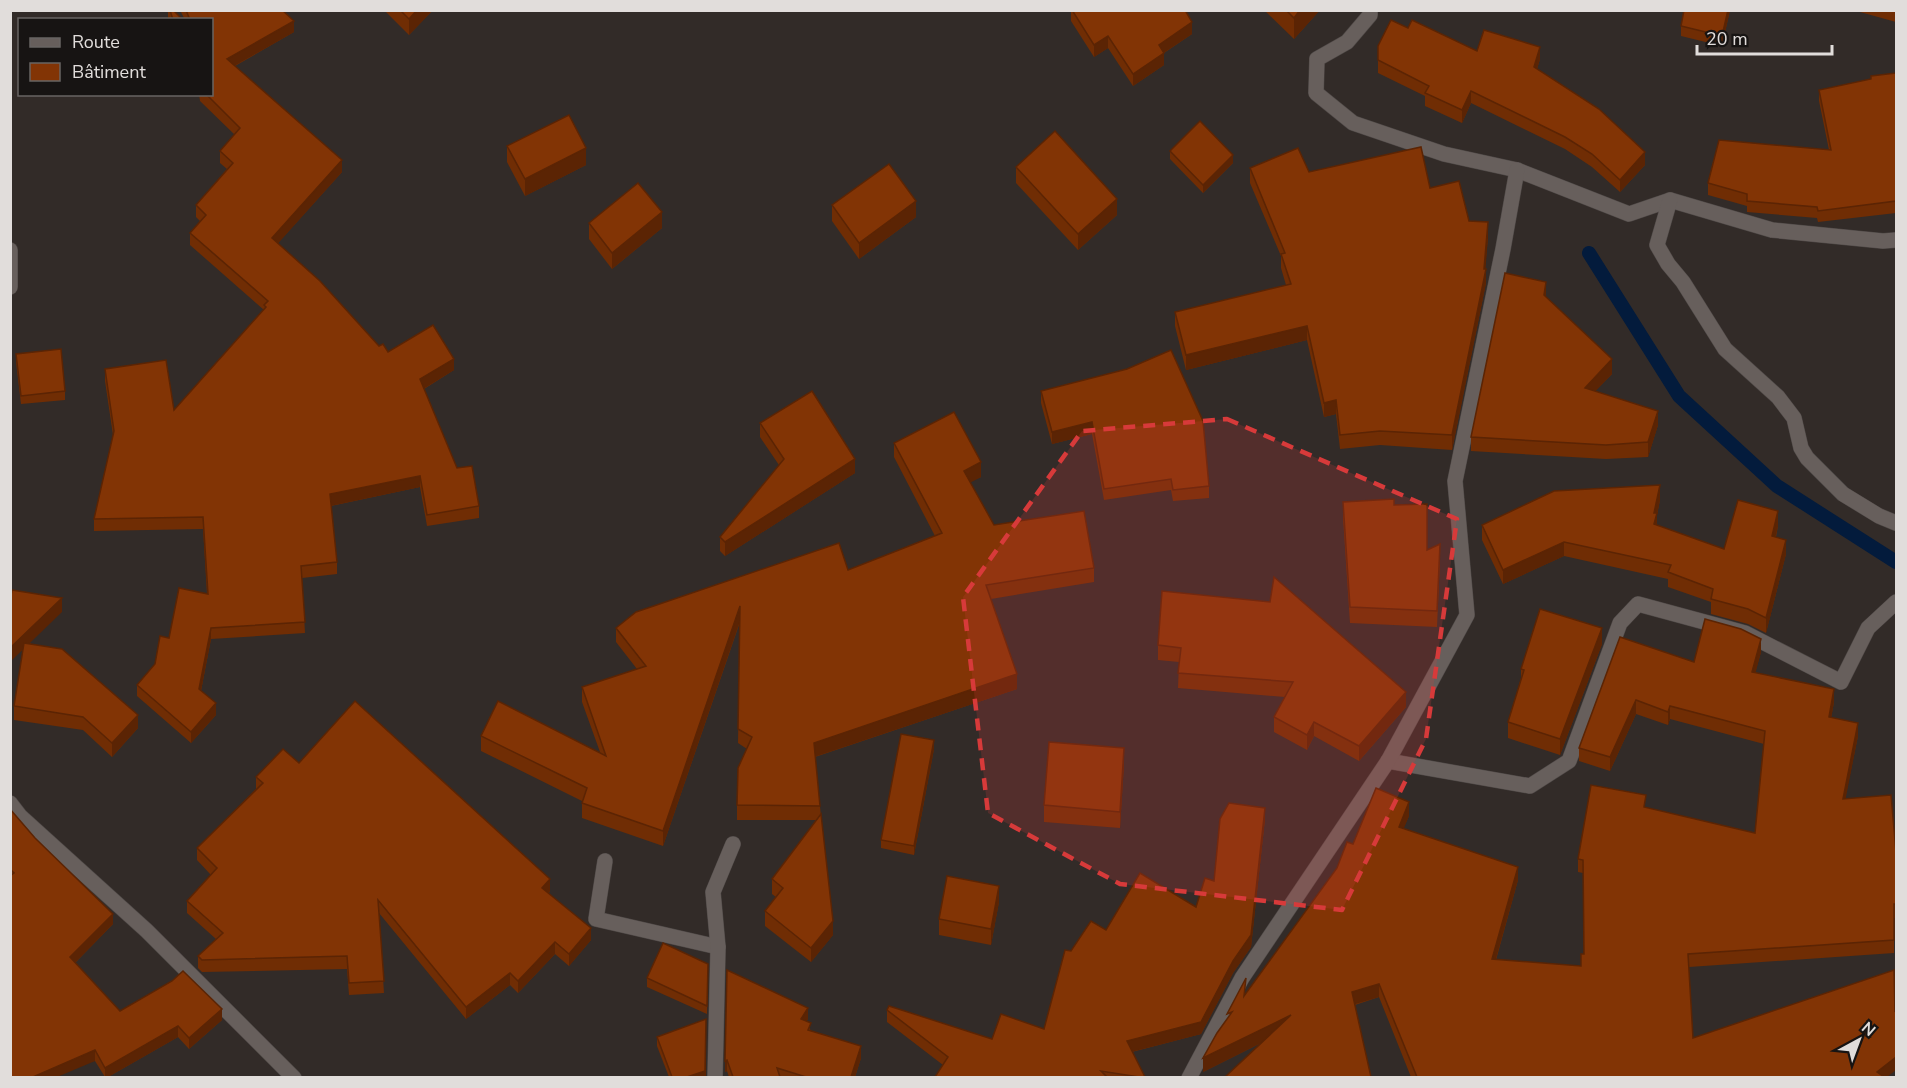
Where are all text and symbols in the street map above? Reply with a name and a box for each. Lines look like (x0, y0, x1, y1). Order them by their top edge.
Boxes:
legend (18, 18, 213, 96)
scale bar (1697, 18, 1832, 56)
text: 20 m (1706, 27, 1748, 51)
text: Route (72, 30, 120, 54)
text: Bâtiment (72, 60, 146, 84)
north arrow (1829, 1010, 1889, 1070)
text: N (1856, 1017, 1880, 1042)

